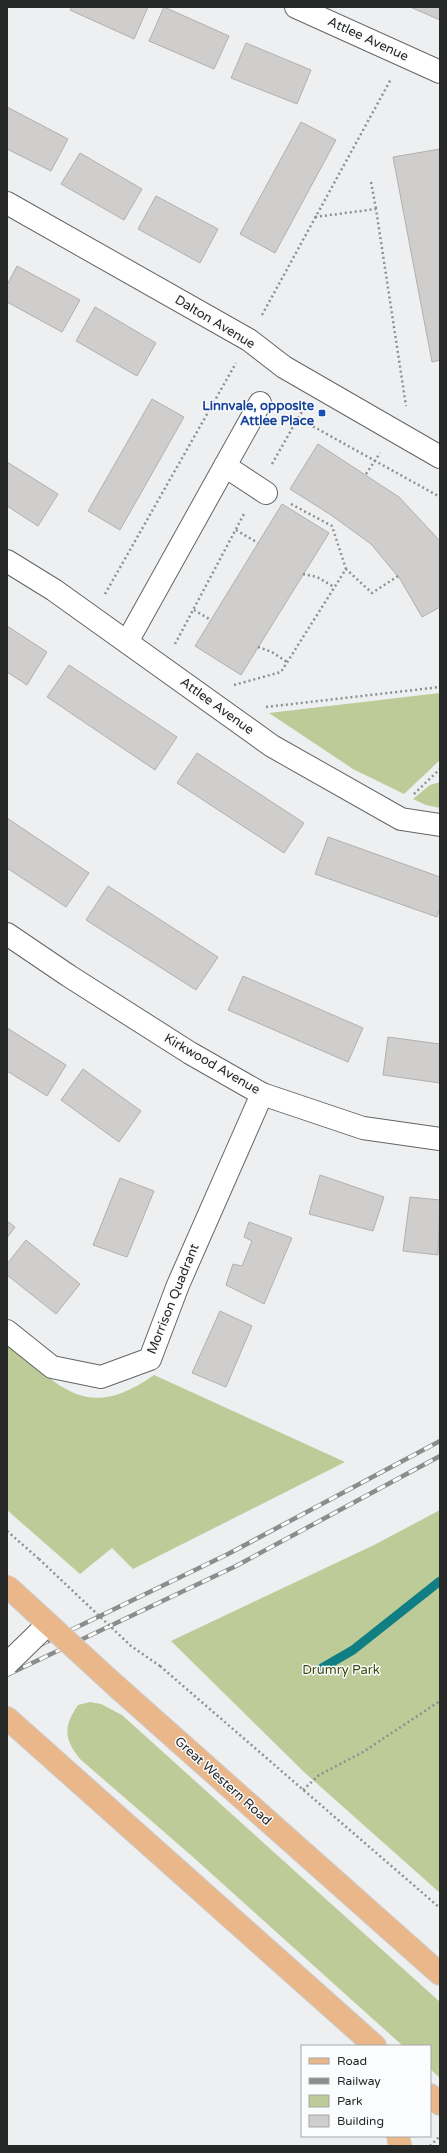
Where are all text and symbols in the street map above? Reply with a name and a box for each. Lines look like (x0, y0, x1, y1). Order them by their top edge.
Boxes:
street label: Attlee Avenue (325, 13, 411, 65)
street label: Dalton Avenue (172, 292, 258, 352)
place label: Linnvale, opposite Attlee Place (202, 398, 315, 429)
marker: Linnvale, opposite Attlee Place (317, 408, 327, 418)
street label: Attlee Avenue (177, 674, 257, 738)
street label: Kirkwood Avenue (161, 1030, 263, 1098)
street label: Morrison Quadrant (144, 1241, 202, 1357)
park label: Drumry Park (302, 1662, 380, 1678)
street label: Great Western Road (171, 1733, 275, 1829)
legend (301, 2045, 431, 2137)
text: Road (337, 2054, 367, 2068)
text: Railway (337, 2074, 381, 2088)
text: Park (337, 2094, 363, 2108)
text: Building (337, 2114, 384, 2128)

